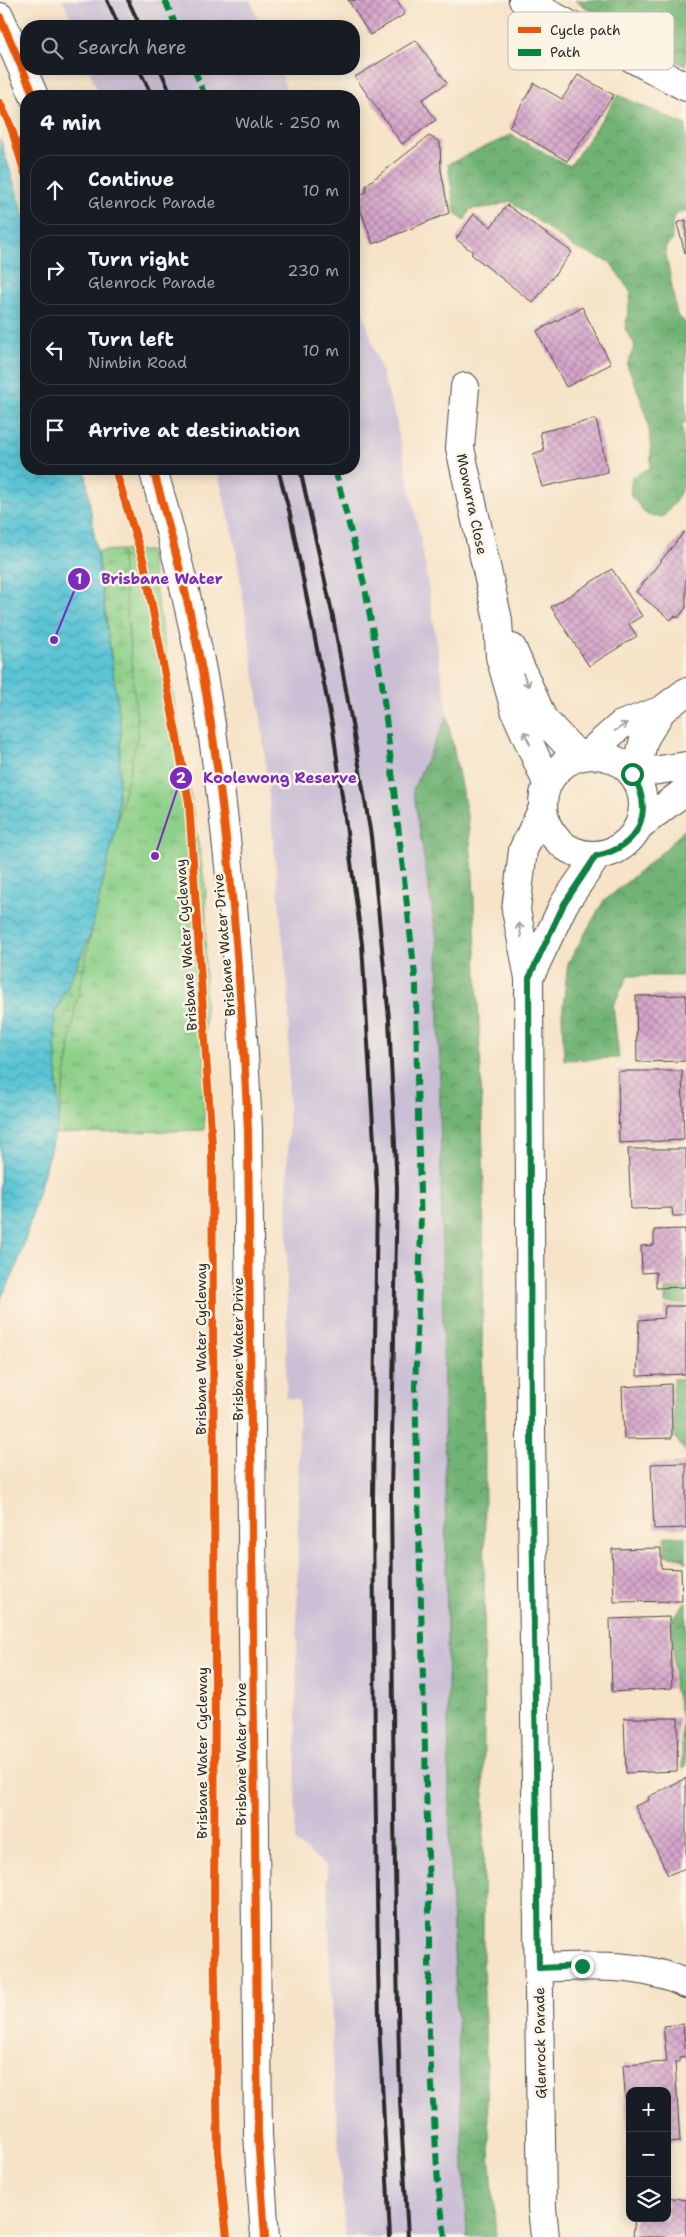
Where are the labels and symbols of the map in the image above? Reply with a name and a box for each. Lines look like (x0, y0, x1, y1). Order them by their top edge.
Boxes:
legend (508, 12, 674, 70)
text: Cycle path (550, 21, 621, 39)
text: Path (550, 43, 581, 61)
street label: Mowarra Close (452, 452, 492, 556)
callout: Brisbane Water (67, 564, 233, 594)
text: 1 (76, 569, 83, 589)
text: Brisbane Water (101, 569, 223, 589)
one-way arrow (522, 672, 532, 687)
one-way arrow (614, 722, 628, 732)
one-way arrow (522, 731, 532, 746)
callout: Koolewong Reserve (168, 763, 367, 793)
route start (621, 763, 644, 786)
text: 2 (176, 768, 187, 788)
text: Koolewong Reserve (203, 768, 357, 788)
street label: Brisbane Water Cycleway (171, 859, 201, 1031)
street label: Brisbane Water Drive (209, 873, 239, 1017)
one-way arrow (515, 923, 525, 939)
street label: Brisbane Water Cycleway (192, 1263, 210, 1435)
street label: Brisbane Water Drive (229, 1277, 247, 1421)
street label: Brisbane Water Cycleway (193, 1667, 211, 1839)
street label: Brisbane Water Drive (232, 1682, 250, 1826)
route end (571, 1955, 594, 1978)
street label: Glenrock Parade (530, 1987, 550, 2099)

